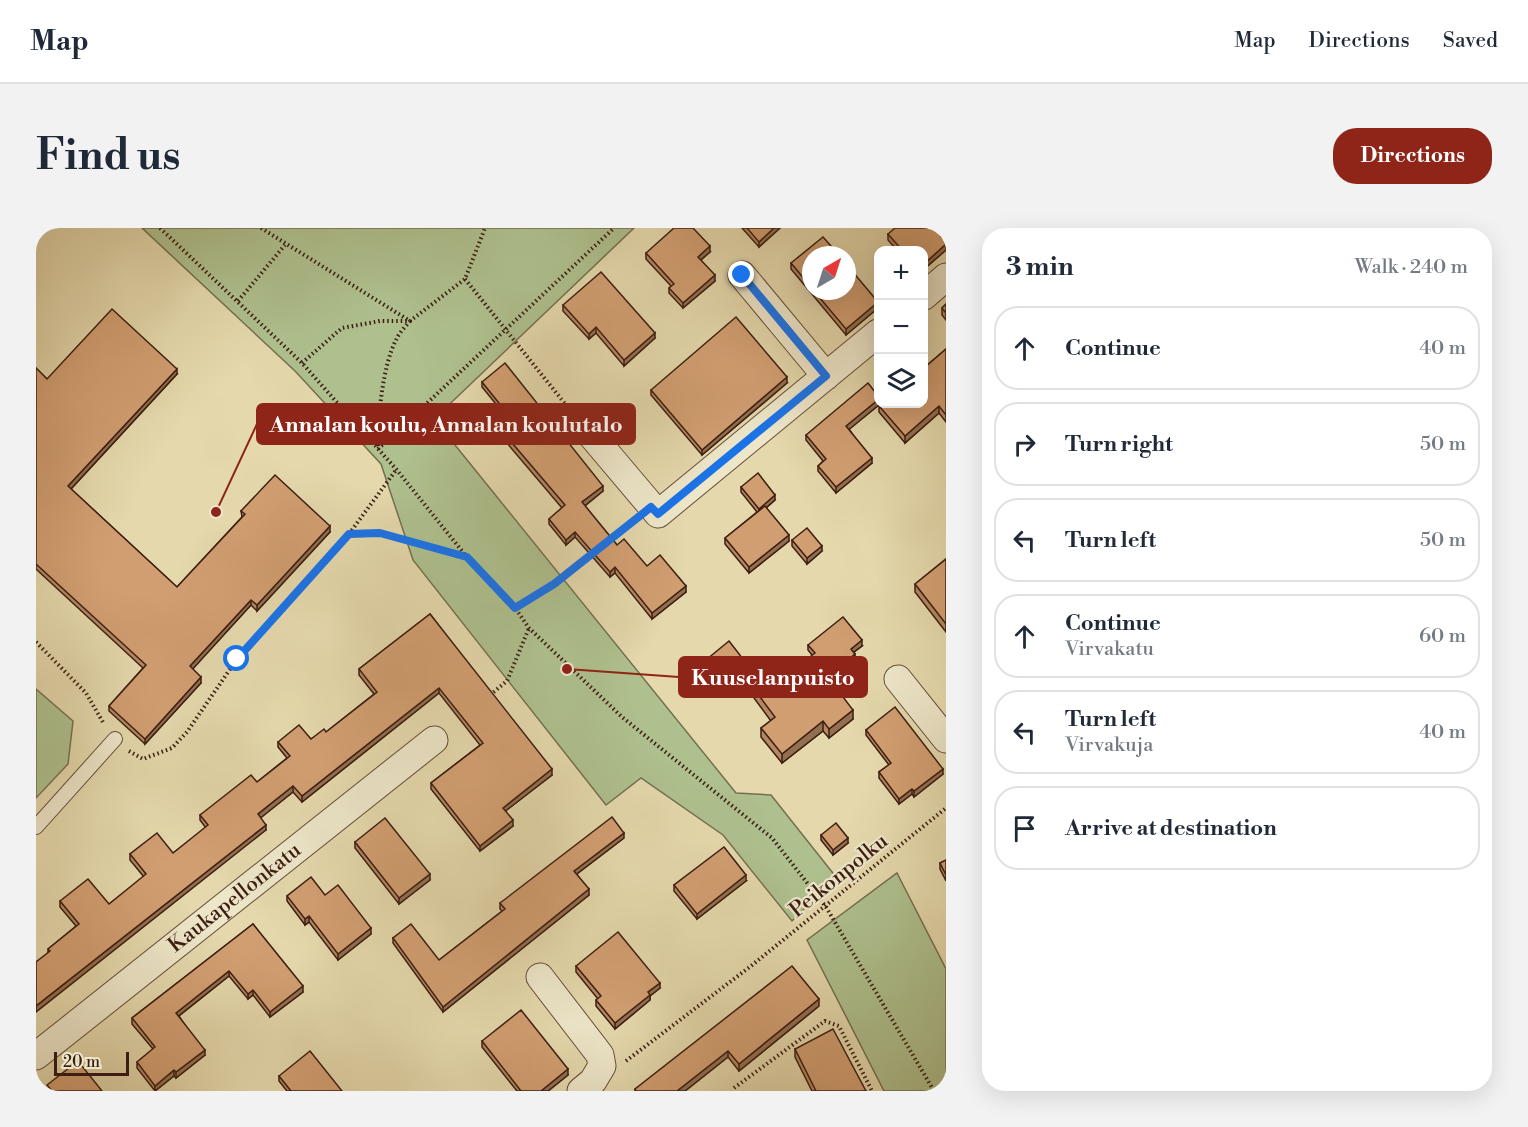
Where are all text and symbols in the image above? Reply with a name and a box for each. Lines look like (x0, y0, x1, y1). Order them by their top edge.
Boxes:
text: Map (30, 24, 89, 59)
text: Map (1234, 28, 1276, 54)
text: Directions (1309, 28, 1410, 54)
text: Saved (1443, 28, 1498, 54)
button: Directions (1333, 128, 1492, 184)
text: Find us (36, 130, 180, 183)
north arrow (802, 246, 856, 300)
map controls (874, 246, 928, 408)
button: + (874, 246, 928, 300)
text: 3 min (1006, 251, 1074, 283)
text: Walk · 240 m (1355, 255, 1468, 280)
route end (728, 261, 754, 287)
button: − (874, 300, 928, 354)
icon: ahead (1008, 332, 1041, 365)
text: Continue (1065, 335, 1161, 362)
text: 40 m (1419, 336, 1466, 361)
button: layers (874, 354, 928, 408)
callout: Annalan koulu, Annalan koulutalo (257, 404, 635, 444)
text: Annalan koulu, Annalan koulutalo (268, 412, 623, 439)
icon: right (1008, 428, 1041, 461)
text: Turn right (1065, 431, 1173, 458)
text: 50 m (1420, 432, 1466, 457)
icon: left (1008, 524, 1041, 557)
text: Turn left (1065, 527, 1156, 554)
text: 50 m (1420, 528, 1466, 553)
text: Continue (1065, 610, 1161, 637)
icon: ahead (1008, 620, 1041, 653)
text: 60 m (1419, 624, 1466, 649)
text: Virvakatu (1065, 637, 1154, 662)
route start (223, 645, 249, 671)
callout: Kuuselanpuisto (679, 657, 867, 697)
text: Kuuselanpuisto (691, 665, 855, 692)
text: Turn left (1065, 706, 1156, 733)
icon: left (1008, 716, 1041, 749)
text: 40 m (1419, 720, 1466, 745)
text: Virvakuja (1065, 733, 1153, 758)
icon: arrive (1008, 812, 1041, 845)
text: Arrive at destination (1065, 815, 1277, 842)
street label: Peikonpolku (784, 828, 894, 924)
street label: Kaukapellonkatu (163, 837, 307, 959)
scale bar (54, 1049, 129, 1076)
text: 20 m (63, 1052, 100, 1072)

